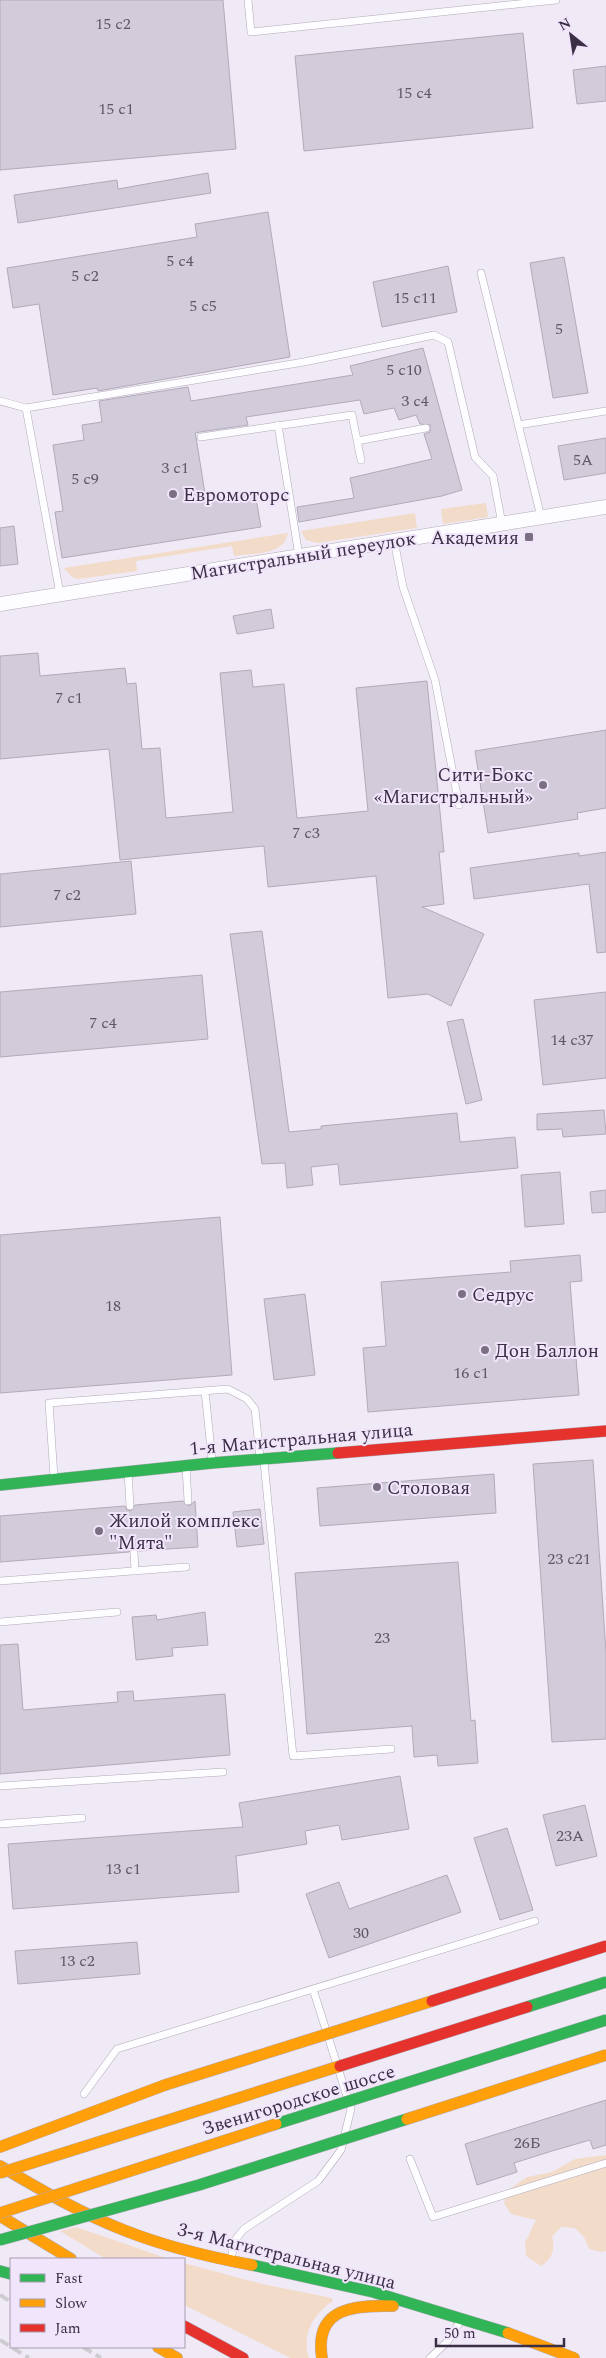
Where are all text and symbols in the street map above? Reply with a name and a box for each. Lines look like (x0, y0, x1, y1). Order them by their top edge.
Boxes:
north arrow (546, 10, 596, 60)
house number: 15 с2 (95, 12, 131, 36)
text: N (555, 12, 575, 36)
house number: 15 с4 (396, 81, 432, 105)
house number: 15 с1 (98, 97, 134, 121)
house number: 5 с4 (166, 249, 194, 273)
house number: 5 с2 (71, 264, 99, 288)
house number: 15 с11 (393, 286, 437, 310)
house number: 5 с5 (189, 294, 217, 318)
house number: 5 (555, 317, 563, 341)
house number: 5 с10 (386, 358, 422, 382)
house number: 3 с4 (401, 389, 429, 413)
house number: 5А (573, 448, 593, 472)
house number: 3 с1 (161, 456, 189, 480)
house number: 5 с9 (71, 467, 99, 491)
place label: Евромоторс (183, 481, 289, 510)
marker: Евромоторс (167, 488, 179, 500)
street label: Магистральный переулок (188, 524, 418, 589)
place label: Академия (431, 524, 519, 553)
marker: Академия (523, 531, 535, 543)
house number: 7 с1 (55, 686, 83, 710)
place label: Сити-Бокс «Магистральный» (374, 761, 533, 812)
marker: Сити-Бокс «Магистральный» (537, 779, 549, 791)
house number: 7 с3 (292, 821, 320, 845)
house number: 7 с2 (53, 883, 81, 907)
house number: 7 с4 (89, 1011, 117, 1035)
house number: 14 с37 (550, 1028, 594, 1052)
place label: Седрус (472, 1281, 534, 1310)
marker: Седрус (456, 1288, 468, 1300)
house number: 18 (105, 1294, 121, 1318)
place label: Дон Баллон (495, 1337, 599, 1366)
marker: Дон Баллон (479, 1344, 491, 1356)
house number: 16 с1 (453, 1361, 489, 1385)
street label: 1-я Магистральная улица (188, 1415, 415, 1464)
place label: Столовая (387, 1474, 470, 1503)
marker: Столовая (371, 1481, 383, 1493)
place label: Жилой комплекс "Мята" (109, 1507, 260, 1558)
marker: Жилой комплекс "Мята" (93, 1525, 105, 1537)
house number: 23 с21 (547, 1547, 591, 1571)
house number: 23 (374, 1626, 390, 1650)
house number: 23А (556, 1824, 584, 1848)
house number: 13 с1 (105, 1857, 141, 1881)
house number: 30 (353, 1921, 369, 1945)
house number: 13 с2 (59, 1949, 95, 1973)
street label: Звенигородское шоссе (198, 2057, 399, 2144)
house number: 26Б (514, 2131, 540, 2155)
street label: 3-я Магистральная улица (174, 2215, 400, 2298)
legend (10, 2258, 185, 2348)
text: Fast (55, 2267, 83, 2290)
text: Slow (55, 2292, 87, 2315)
scale bar (436, 2316, 564, 2348)
text: Jam (55, 2317, 81, 2340)
text: 50 m (444, 2322, 476, 2345)

